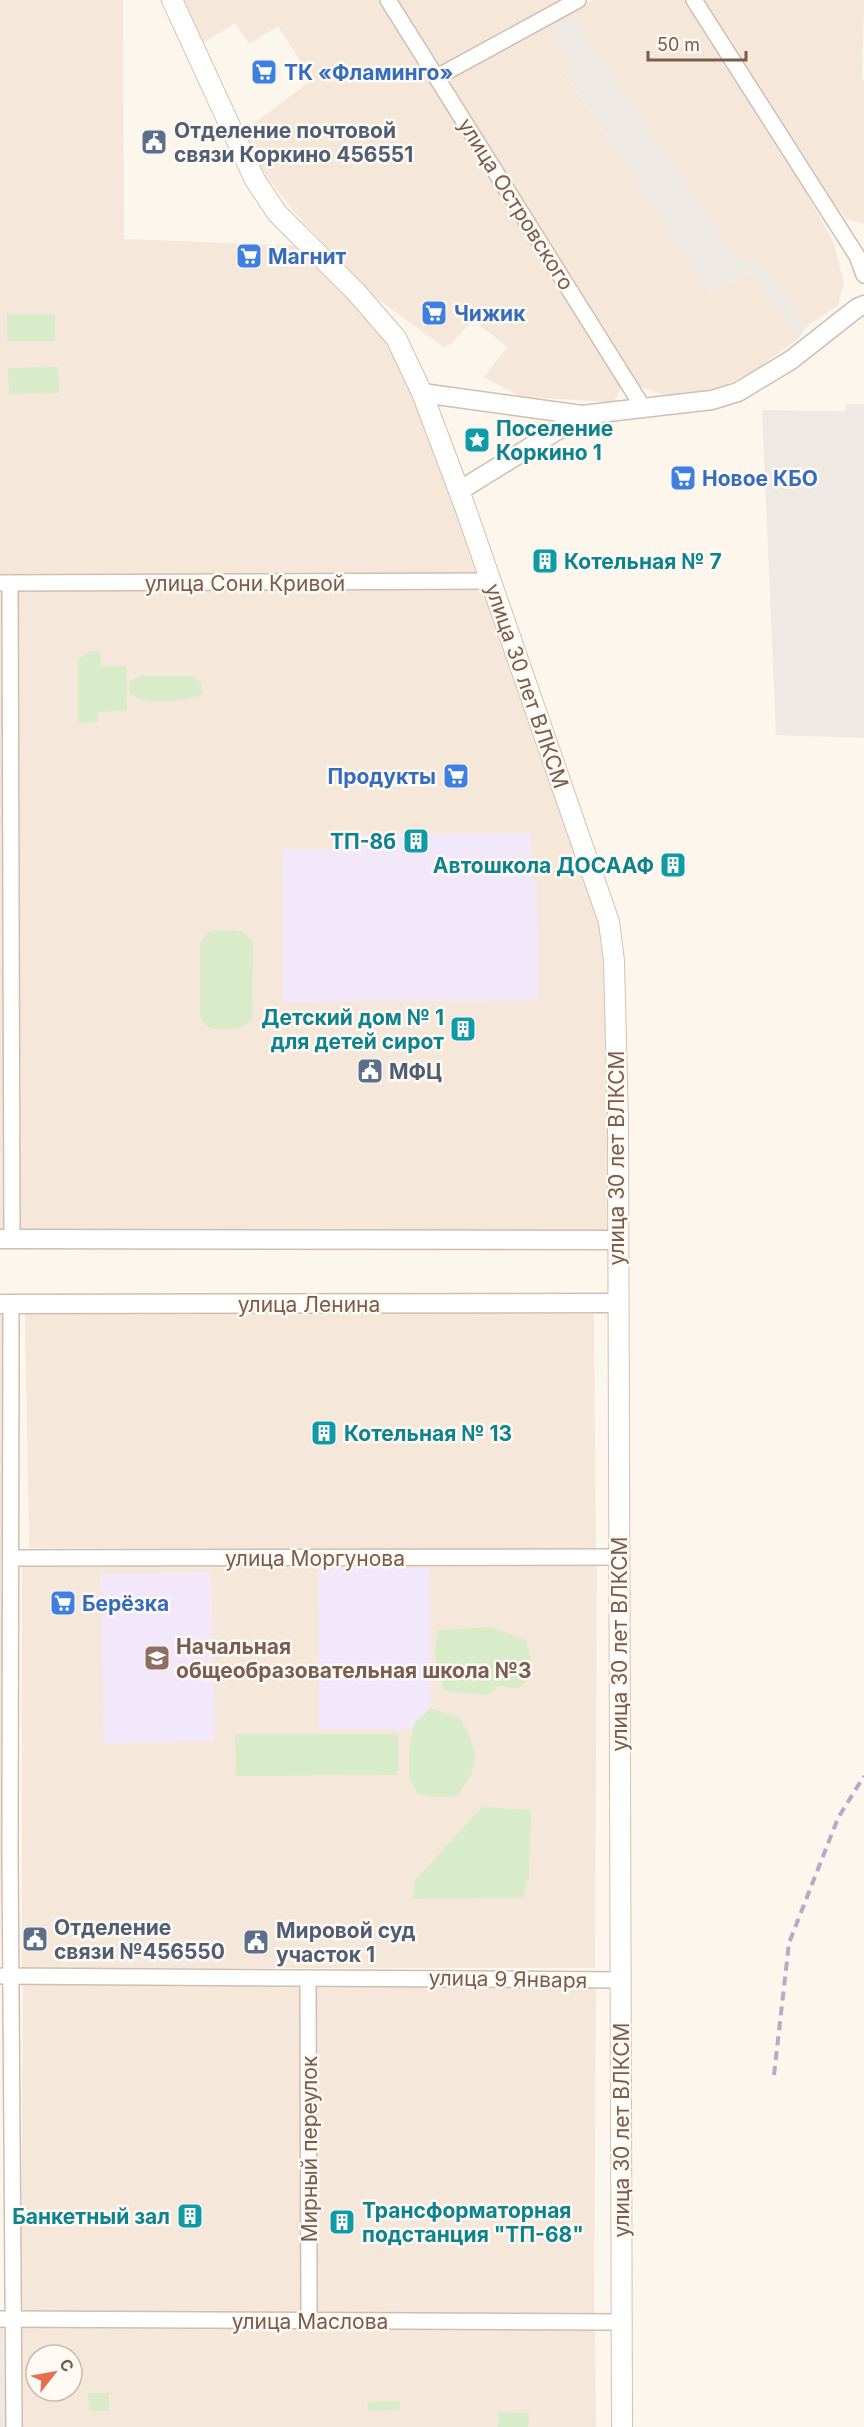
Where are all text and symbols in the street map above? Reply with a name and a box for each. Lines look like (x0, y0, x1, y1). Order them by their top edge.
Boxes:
scale bar (648, 24, 746, 62)
text: 50 m (657, 34, 700, 55)
supermarket icon: ТК «Фламинго» (249, 57, 279, 87)
place label: ТК «Фламинго» (284, 60, 453, 85)
street label: улица Островского (453, 113, 579, 295)
place label: Отделение почтовой связи Коркино 456551 (174, 118, 413, 167)
public building icon: Отделение почтовой связи Коркино 456551 (139, 127, 169, 157)
supermarket icon: Магнит (234, 241, 264, 271)
place label: Магнит (268, 244, 347, 269)
supermarket icon: Чижик (419, 298, 449, 328)
place label: Чижик (454, 301, 526, 326)
place label: Поселение Коркино 1 (496, 416, 613, 465)
place icon: Поселение Коркино 1 (462, 425, 492, 455)
supermarket icon: Новое КБО (668, 463, 698, 493)
place label: Новое КБО (702, 466, 818, 491)
building icon: Котельная № 7 (530, 546, 560, 576)
place label: Котельная № 7 (564, 549, 722, 574)
street label: улица Сони Кривой (145, 571, 345, 596)
street label: улица 30 лет ВЛКСМ (480, 580, 574, 792)
supermarket icon: Продукты (441, 761, 471, 791)
place label: Продукты (327, 764, 436, 789)
building icon: ТП-8б (401, 826, 431, 856)
place label: ТП-8б (330, 829, 396, 854)
building icon: Автошкола ДОСААФ (658, 850, 688, 880)
place label: Автошкола ДОСААФ (433, 853, 654, 878)
place label: Детский дом № 1 для детей сирот (261, 1005, 444, 1054)
building icon: Детский дом № 1 для детей сирот (448, 1014, 478, 1044)
street label: улица 30 лет ВЛКСМ (604, 1051, 629, 1265)
public building icon: МФЦ (355, 1056, 385, 1086)
place label: МФЦ (389, 1059, 442, 1084)
street label: улица Ленина (238, 1292, 380, 1317)
building icon: Котельная № 13 (309, 1418, 339, 1448)
place label: Котельная № 13 (344, 1421, 512, 1446)
street label: улица 30 лет ВЛКСМ (607, 1537, 632, 1751)
street label: улица Моргунова (225, 1546, 405, 1571)
supermarket icon: Берёзка (48, 1588, 78, 1618)
place label: Берёзка (82, 1591, 169, 1616)
place label: Начальная общеобразовательная школа №3 (176, 1634, 531, 1683)
school or university icon: Начальная общеобразовательная школа №3 (142, 1643, 172, 1673)
place label: Отделение связи №456550 (54, 1915, 225, 1964)
place label: Мировой суд участок 1 (276, 1918, 416, 1967)
public building icon: Отделение связи №456550 (20, 1924, 50, 1954)
public building icon: Мировой суд участок 1 (241, 1927, 271, 1957)
street label: улица 9 Января (428, 1965, 588, 1993)
street label: улица 30 лет ВЛКСМ (609, 2023, 634, 2237)
street label: Мирный переулок (297, 2055, 322, 2242)
place label: Трансформаторная подстанция "ТП-68" (362, 2198, 584, 2247)
building icon: Банкетный зал (175, 2201, 205, 2231)
place label: Банкетный зал (12, 2204, 170, 2229)
building icon: Трансформаторная подстанция "ТП-68" (327, 2207, 357, 2237)
street label: улица Маслова (232, 2309, 388, 2334)
north arrow (24, 2343, 84, 2403)
text: С (55, 2355, 79, 2376)

